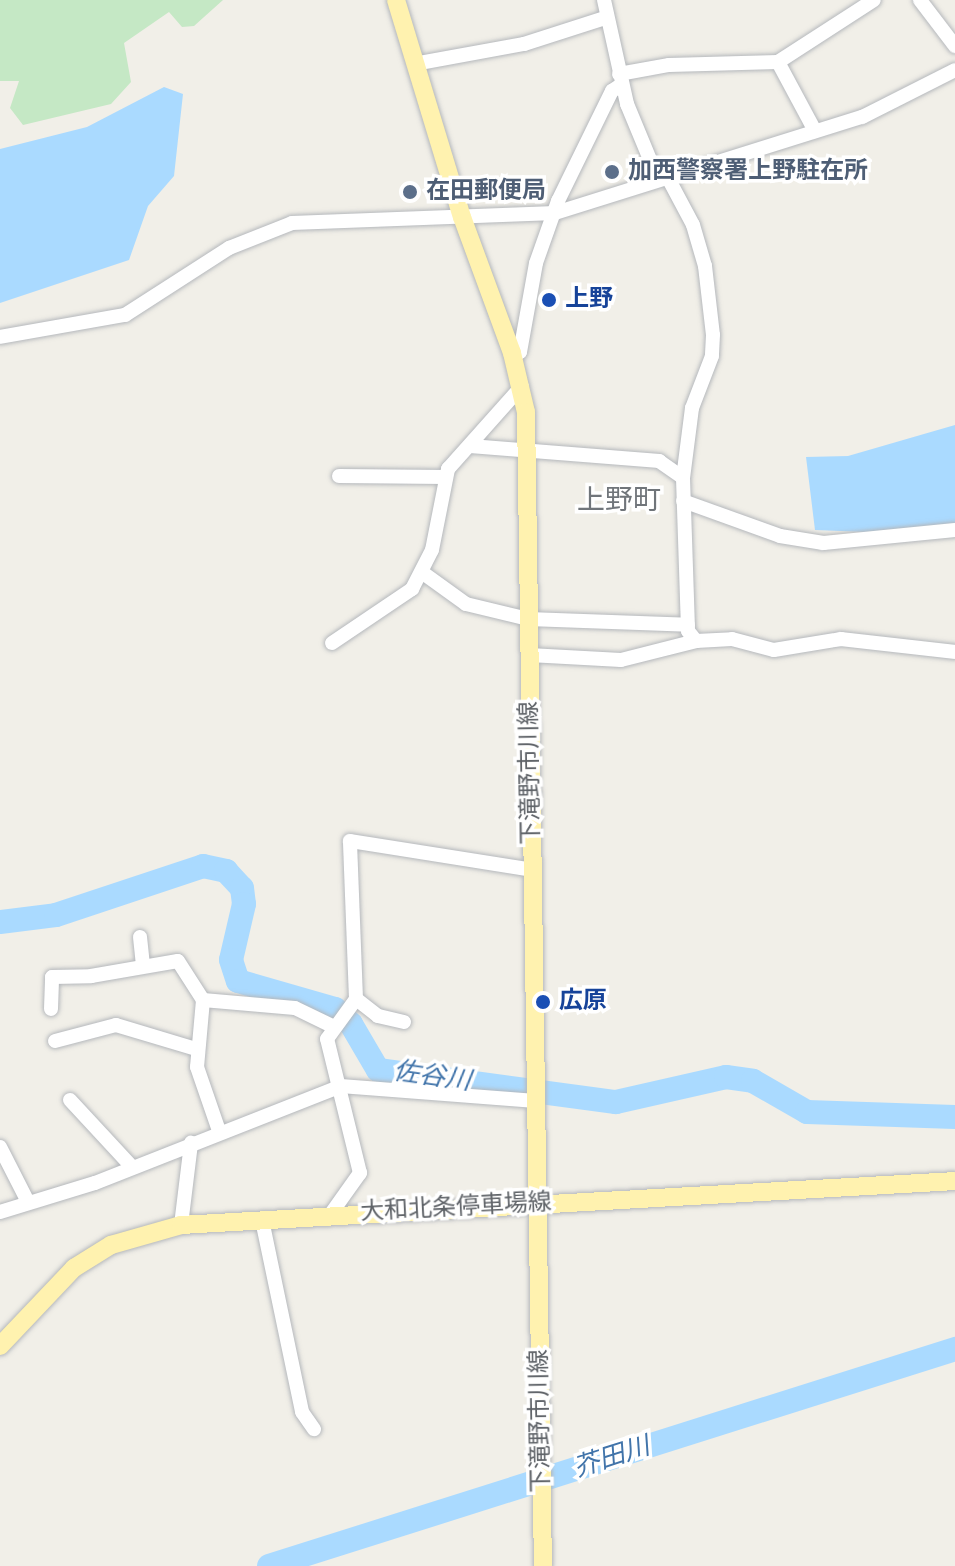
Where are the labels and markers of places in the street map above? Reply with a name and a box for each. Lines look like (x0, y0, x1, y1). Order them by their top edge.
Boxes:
place label: 加西警察署上野駐在所 (628, 158, 868, 186)
marker: 加西警察署上野駐在所 (603, 163, 621, 181)
place label: 在田郵便局 (426, 178, 546, 206)
marker: 在田郵便局 (401, 183, 419, 201)
place label: 上野 (565, 286, 613, 314)
marker: 上野 (540, 291, 558, 309)
place label: 広原 (559, 988, 607, 1016)
marker: 広原 (534, 993, 552, 1011)

